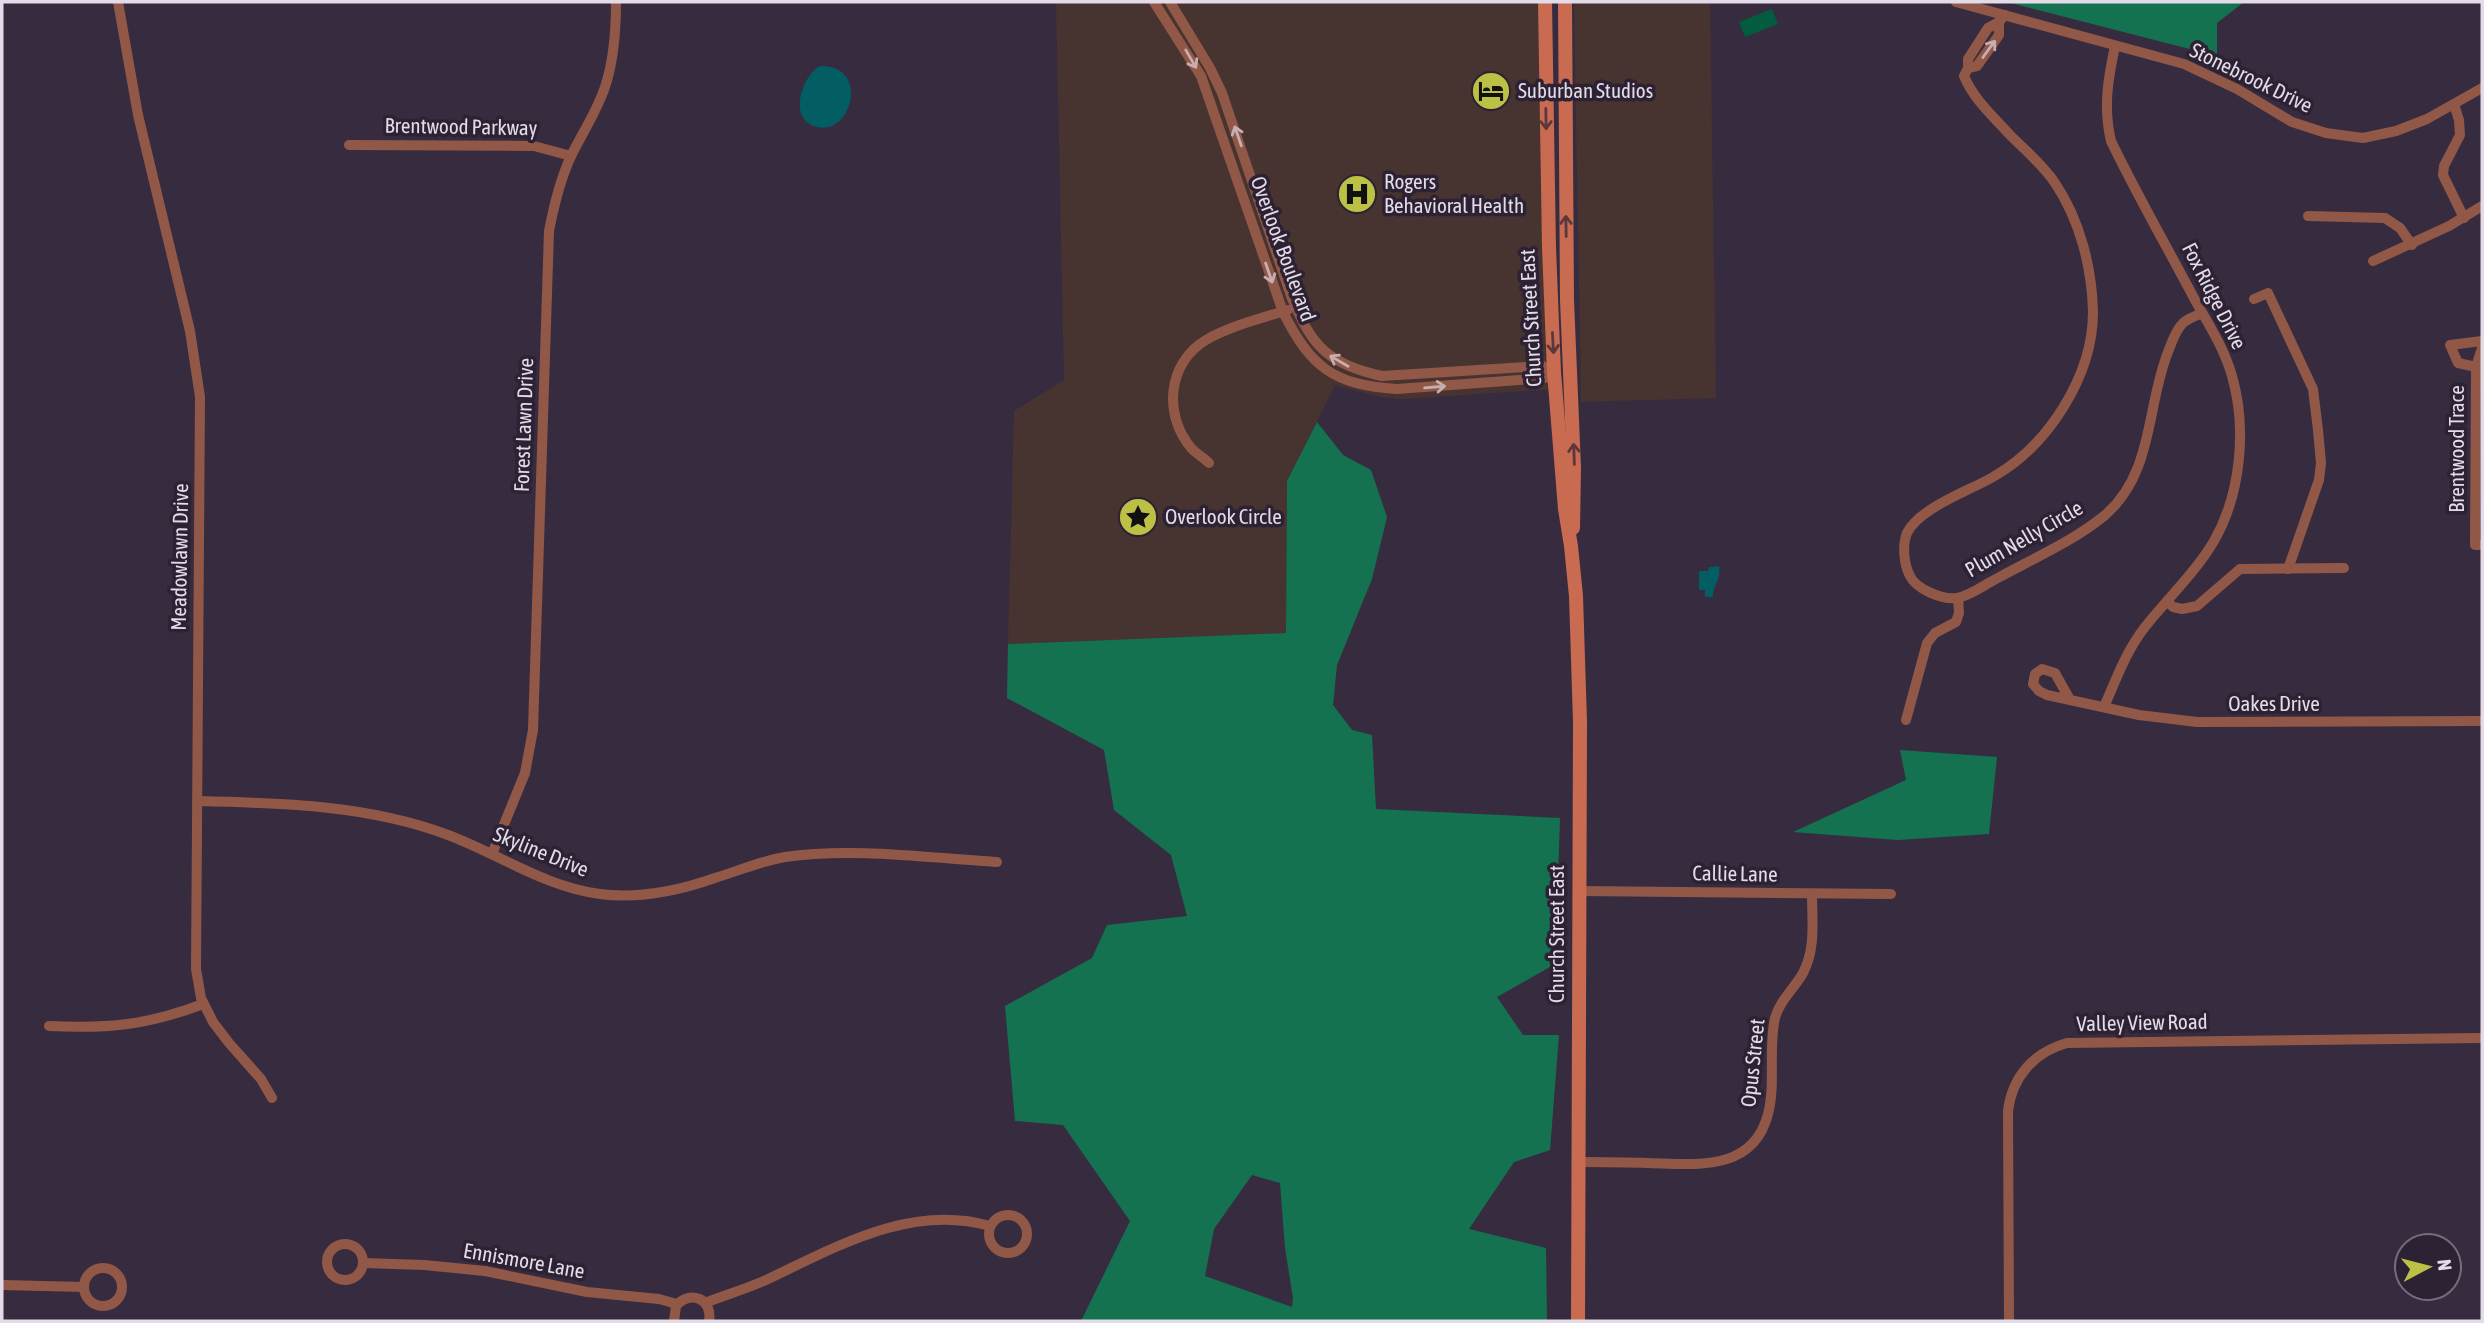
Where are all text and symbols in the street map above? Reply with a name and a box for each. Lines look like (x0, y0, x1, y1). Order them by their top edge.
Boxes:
street label: Stonebrook Drive (2186, 37, 2316, 117)
one-way arrow (1982, 40, 1996, 59)
one-way arrow (1184, 49, 1198, 69)
hotel icon: Suburban Studios (1470, 70, 1512, 112)
place label: Suburban Studios (1518, 78, 1653, 102)
one-way arrow (1539, 107, 1553, 130)
street label: Brentwood Parkway (384, 113, 538, 139)
one-way arrow (1231, 126, 1243, 148)
place label: Rogers Behavioral Health (1384, 169, 1524, 217)
street label: Overlook Boulevard (1247, 173, 1321, 324)
hospital icon: Rogers Behavioral Health (1336, 173, 1378, 215)
one-way arrow (1560, 215, 1573, 238)
street label: Fox Ridge Drive (2178, 238, 2252, 353)
street label: Church Street East (1514, 249, 1546, 388)
one-way arrow (1264, 261, 1276, 283)
one-way arrow (1547, 331, 1560, 354)
one-way arrow (1330, 354, 1350, 368)
street label: Forest Lawn Drive (509, 357, 537, 492)
one-way arrow (1423, 380, 1446, 393)
street label: Brentwood Trace (2444, 385, 2468, 513)
one-way arrow (1567, 443, 1580, 466)
street label: Meadowlawn Drive (166, 483, 192, 631)
street label: Plum Nelly Circle (1961, 495, 2086, 581)
place icon: Overlook Circle (1117, 496, 1159, 538)
place label: Overlook Circle (1165, 504, 1282, 528)
street label: Oakes Drive (2228, 691, 2320, 715)
street label: Skyline Drive (490, 821, 592, 881)
street label: Callie Lane (1692, 860, 1778, 886)
street label: Church Street East (1544, 865, 1568, 1003)
street label: Valley View Road (2076, 1009, 2208, 1035)
street label: Opus Street (1735, 1018, 1769, 1108)
north arrow (2393, 1232, 2463, 1302)
street label: Ennismore Lane (462, 1238, 587, 1282)
text: N (2433, 1258, 2456, 1272)

